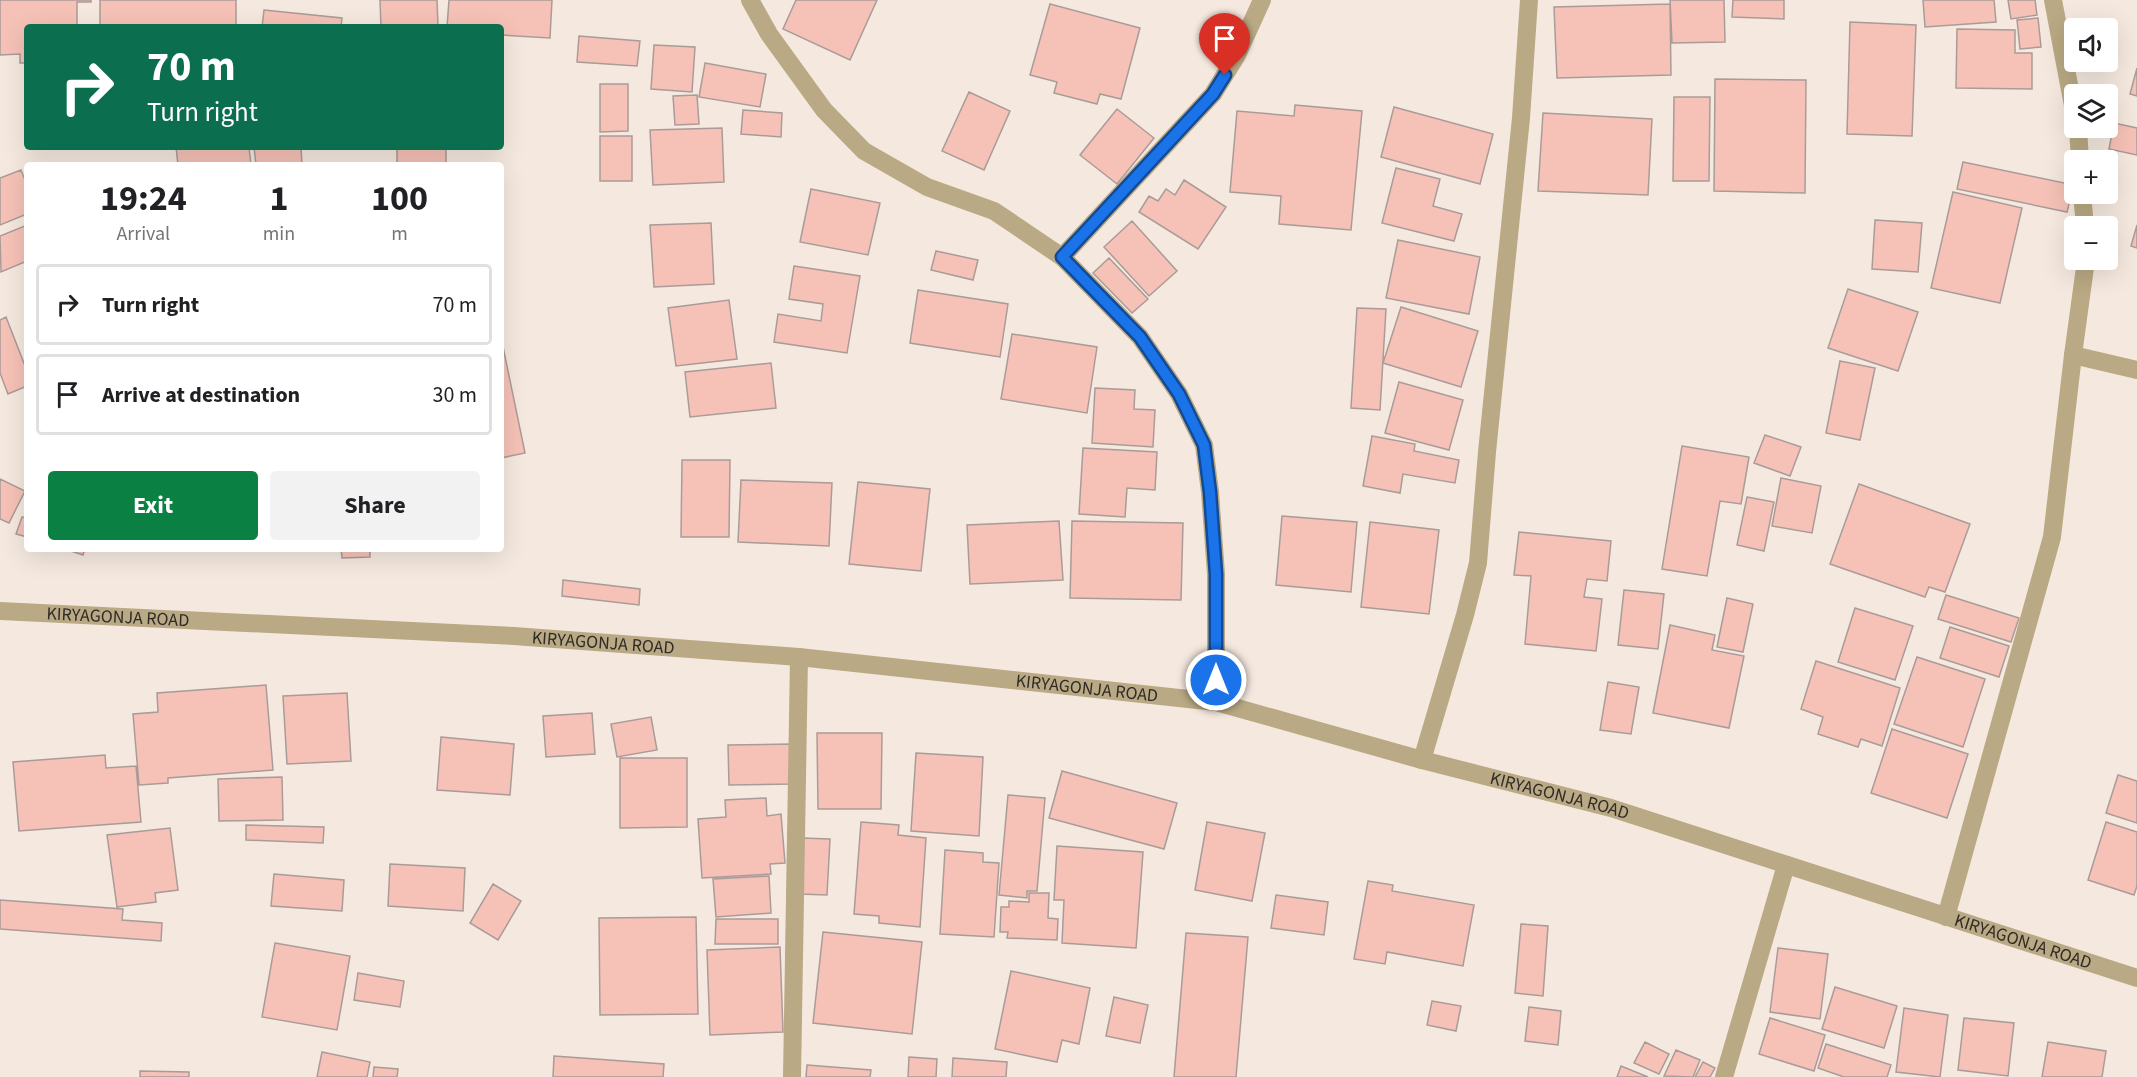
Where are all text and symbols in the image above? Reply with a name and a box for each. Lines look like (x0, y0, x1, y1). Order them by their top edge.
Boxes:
pin (1199, 13, 1250, 75)
map controls (2064, 18, 2118, 270)
button: sound (2064, 18, 2118, 72)
icon: arrive (1208, 22, 1241, 55)
text: 70 m (147, 37, 236, 97)
icon: right (48, 48, 126, 126)
button: layers (2064, 84, 2118, 138)
text: Turn right (147, 93, 258, 132)
button: + (2064, 150, 2118, 204)
text: 19:24 (100, 173, 187, 224)
text: 1 (269, 173, 288, 224)
text: 100 (371, 173, 428, 224)
button: − (2064, 216, 2118, 270)
text: Arrival (116, 220, 170, 248)
text: min (263, 220, 295, 248)
text: m (391, 220, 408, 248)
icon: right (51, 288, 84, 321)
text: Turn right (102, 289, 199, 321)
text: 70 m (432, 289, 477, 321)
icon: arrive (51, 378, 84, 411)
text: Arrive at destination (102, 379, 300, 411)
text: 30 m (432, 379, 477, 411)
button: Exit (48, 471, 258, 540)
button: Share (270, 471, 480, 540)
street label: KIRYAGONJA ROAD (46, 601, 190, 633)
street label: KIRYAGONJA ROAD (531, 625, 675, 661)
position arrow (1184, 648, 1248, 712)
street label: KIRYAGONJA ROAD (1014, 668, 1159, 709)
street label: KIRYAGONJA ROAD (1487, 766, 1632, 826)
street label: KIRYAGONJA ROAD (1951, 908, 2095, 976)

